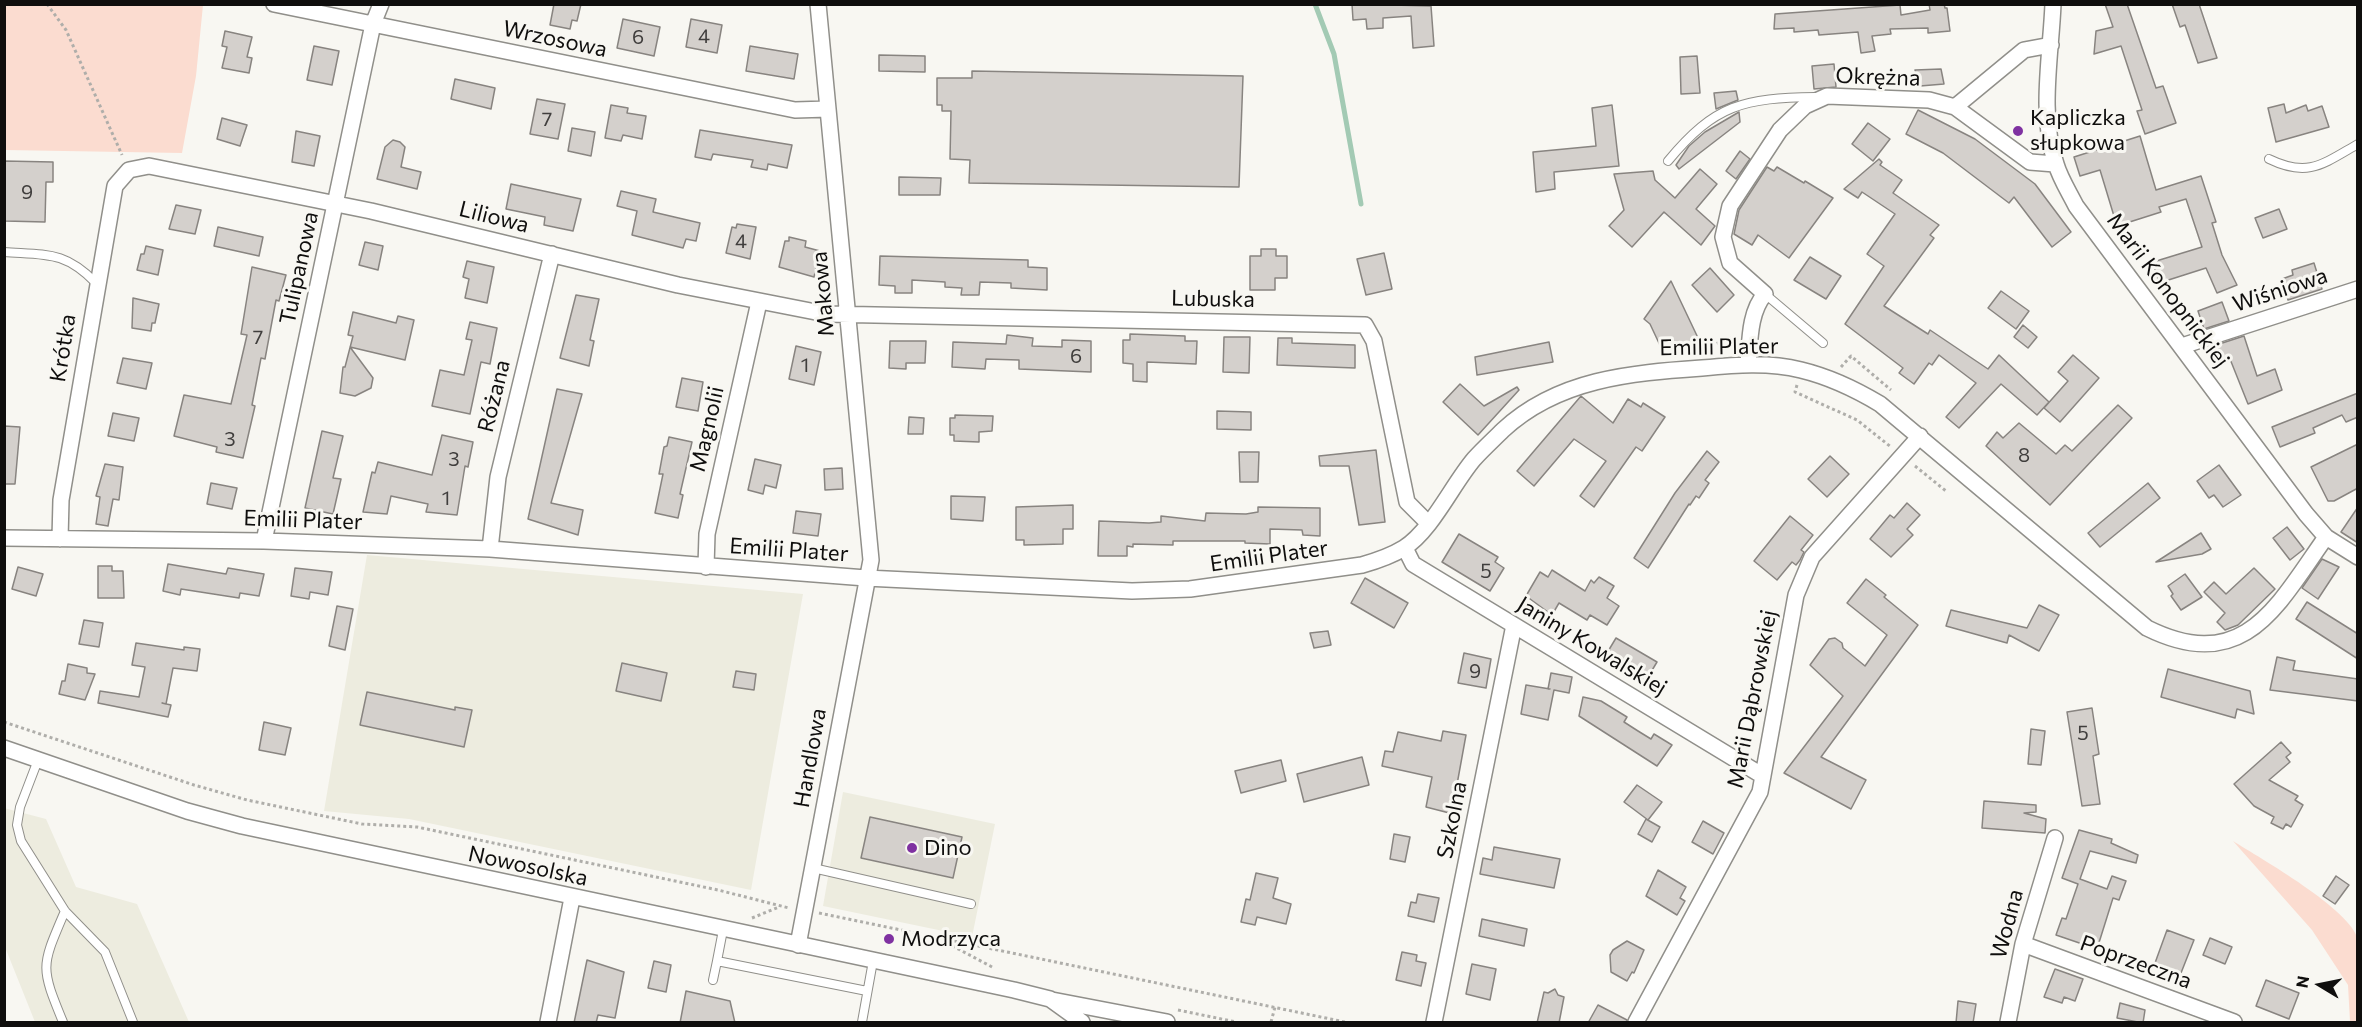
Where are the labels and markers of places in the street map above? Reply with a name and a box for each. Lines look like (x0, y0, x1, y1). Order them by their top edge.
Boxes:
place label: Kapliczka słupkowa (2030, 105, 2126, 156)
marker: Kapliczka słupkowa (2011, 124, 2025, 138)
place label: Dino (924, 835, 972, 861)
marker: Dino (905, 841, 919, 855)
place label: Modrzyca (901, 926, 1001, 952)
marker: Modrzyca (882, 932, 896, 946)

